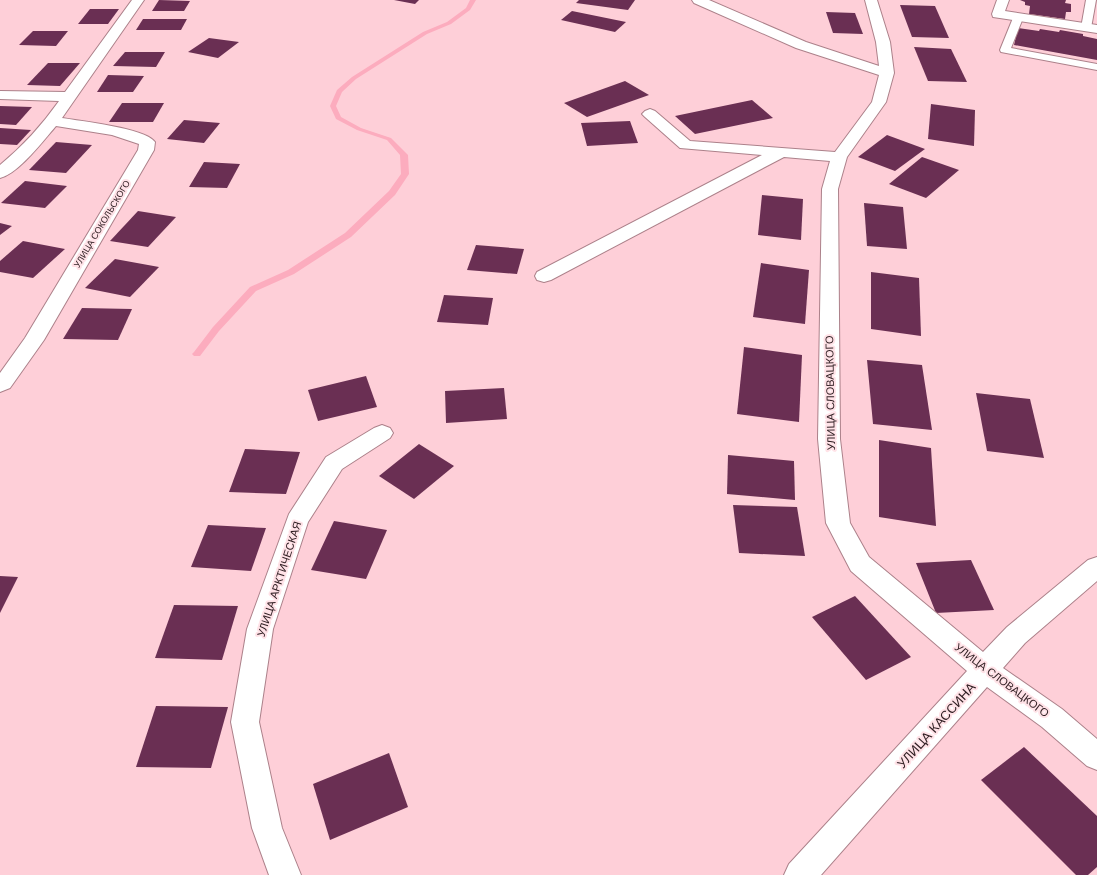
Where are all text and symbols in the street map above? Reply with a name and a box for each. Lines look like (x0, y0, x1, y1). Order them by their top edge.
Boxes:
street label: УЛИЦА СОКОЛЬСКОГО (72, 179, 132, 269)
street label: УЛИЦА СЛОВАЦКОГО (823, 335, 837, 451)
street label: УЛИЦА АРКТИЧЕСКАЯ (255, 520, 303, 638)
street label: УЛИЦА СЛОВАЦКОГО (953, 641, 1052, 720)
street label: УЛИЦА КАССИНА (894, 679, 979, 771)

